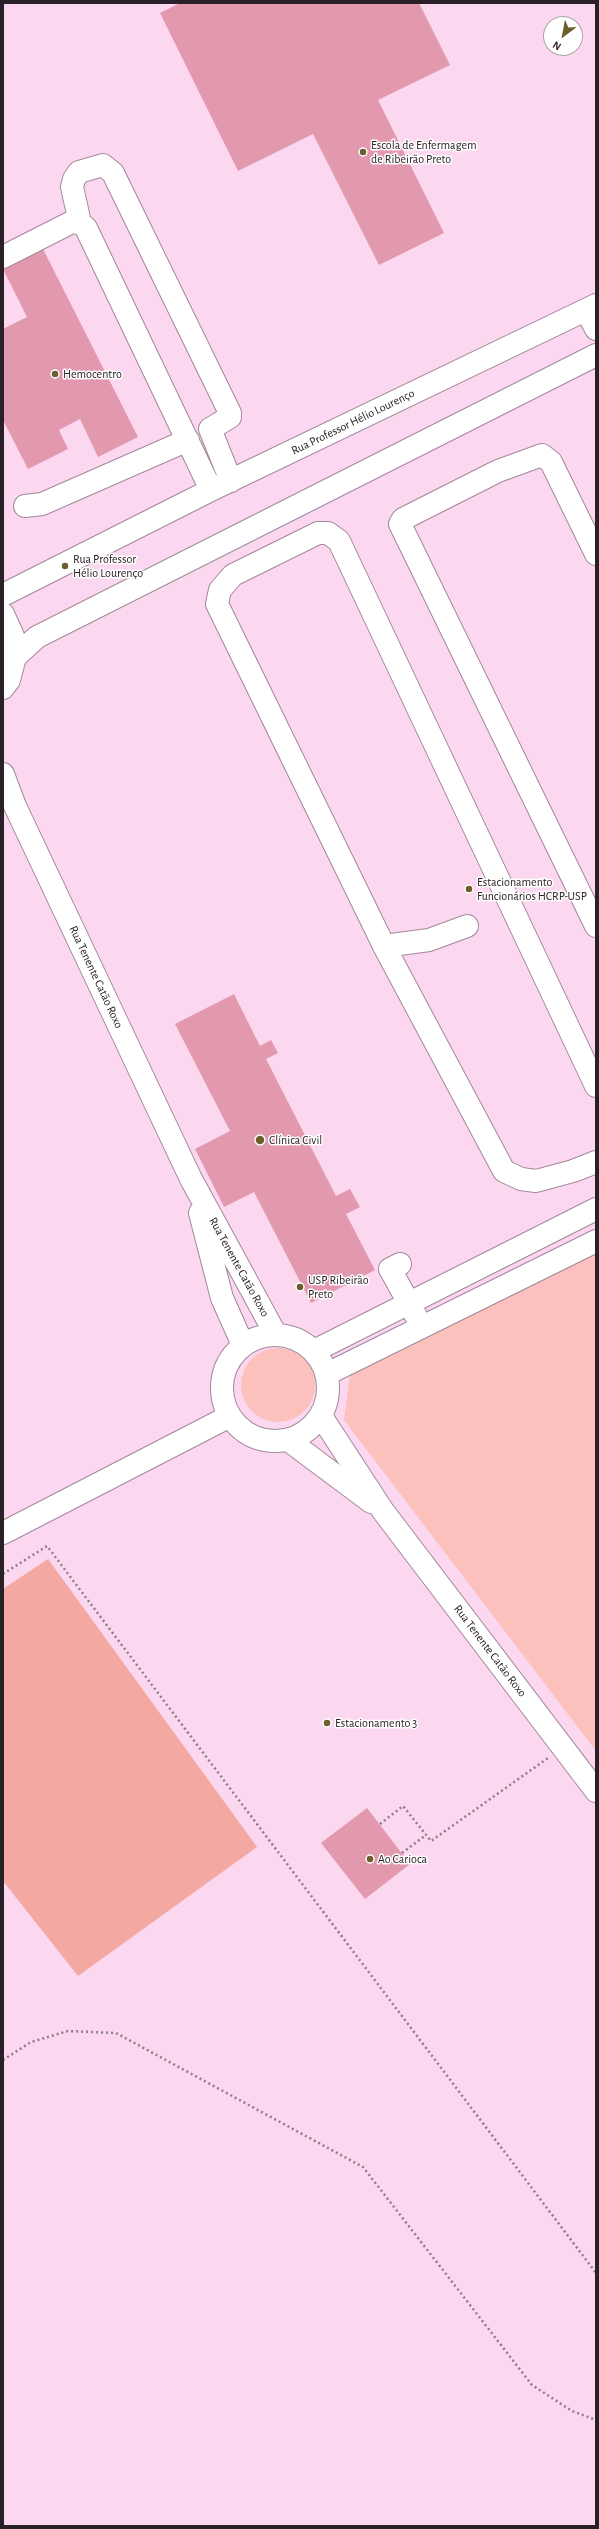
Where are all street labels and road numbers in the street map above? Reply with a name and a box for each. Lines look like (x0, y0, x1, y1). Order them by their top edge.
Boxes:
street label: Rua Professor Hélio Lourenço (289, 386, 417, 458)
street label: Rua Tenente Catão Roxo (66, 923, 126, 1031)
street label: Rua Tenente Catão Roxo (206, 1215, 272, 1319)
street label: Rua Tenente Catão Roxo (451, 1602, 529, 1700)

